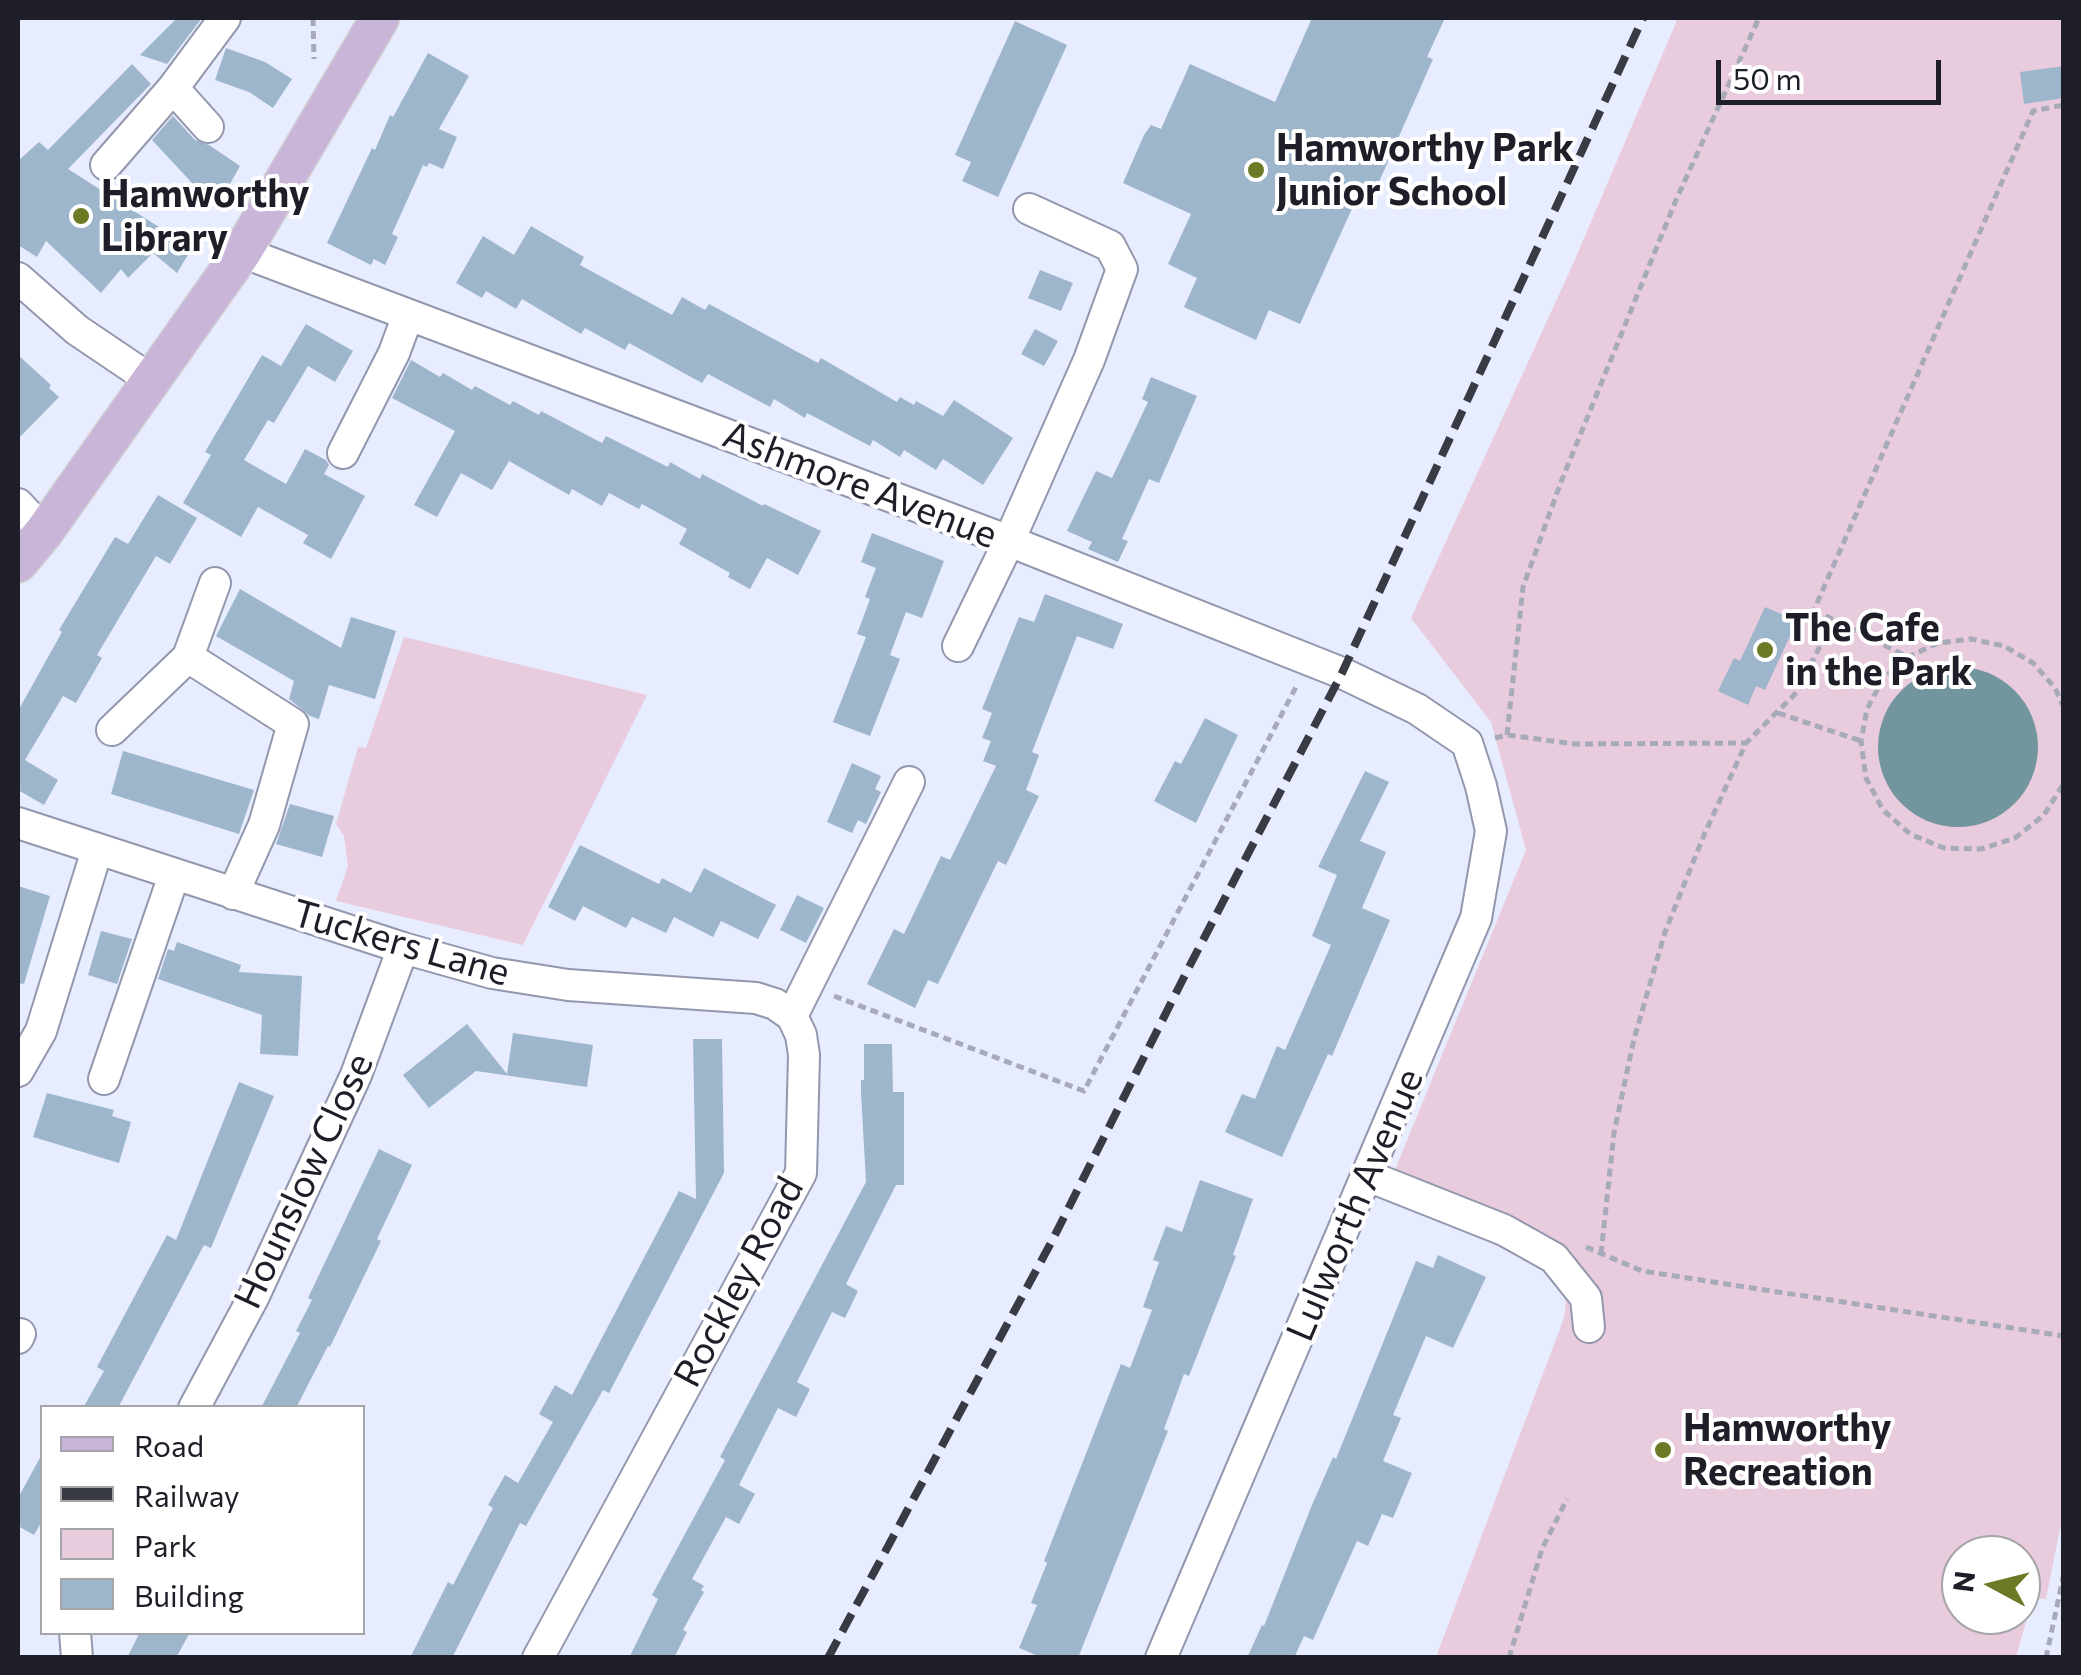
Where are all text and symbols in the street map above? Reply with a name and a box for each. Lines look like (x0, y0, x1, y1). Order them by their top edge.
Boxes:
scale bar (1721, 40, 1946, 102)
text: 50 m (1733, 59, 1802, 96)
place label: Hamworthy Park Junior School (1276, 125, 1574, 214)
marker: Hamworthy Park Junior School (1245, 159, 1267, 181)
place label: Hamworthy Library (101, 171, 310, 260)
marker: Hamworthy Library (70, 205, 92, 227)
street label: Ashmore Avenue (717, 412, 1003, 558)
place label: The Cafe in the Park (1785, 605, 1972, 694)
marker: The Cafe in the Park (1754, 639, 1776, 661)
street label: Tuckers Lane (287, 890, 515, 996)
street label: Hounslow Close (225, 1046, 383, 1316)
street label: Lulworth Avenue (1277, 1062, 1433, 1348)
street label: Rockley Road (665, 1169, 813, 1395)
legend (40, 1405, 365, 1635)
place label: Hamworthy Recreation (1683, 1405, 1892, 1495)
text: Road (134, 1426, 204, 1463)
marker: Hamworthy Recreation (1652, 1439, 1674, 1461)
text: Railway (134, 1476, 240, 1513)
text: Park (134, 1526, 197, 1563)
north arrow (1941, 1535, 2041, 1635)
text: N (1945, 1569, 1981, 1594)
text: Building (134, 1576, 244, 1613)

